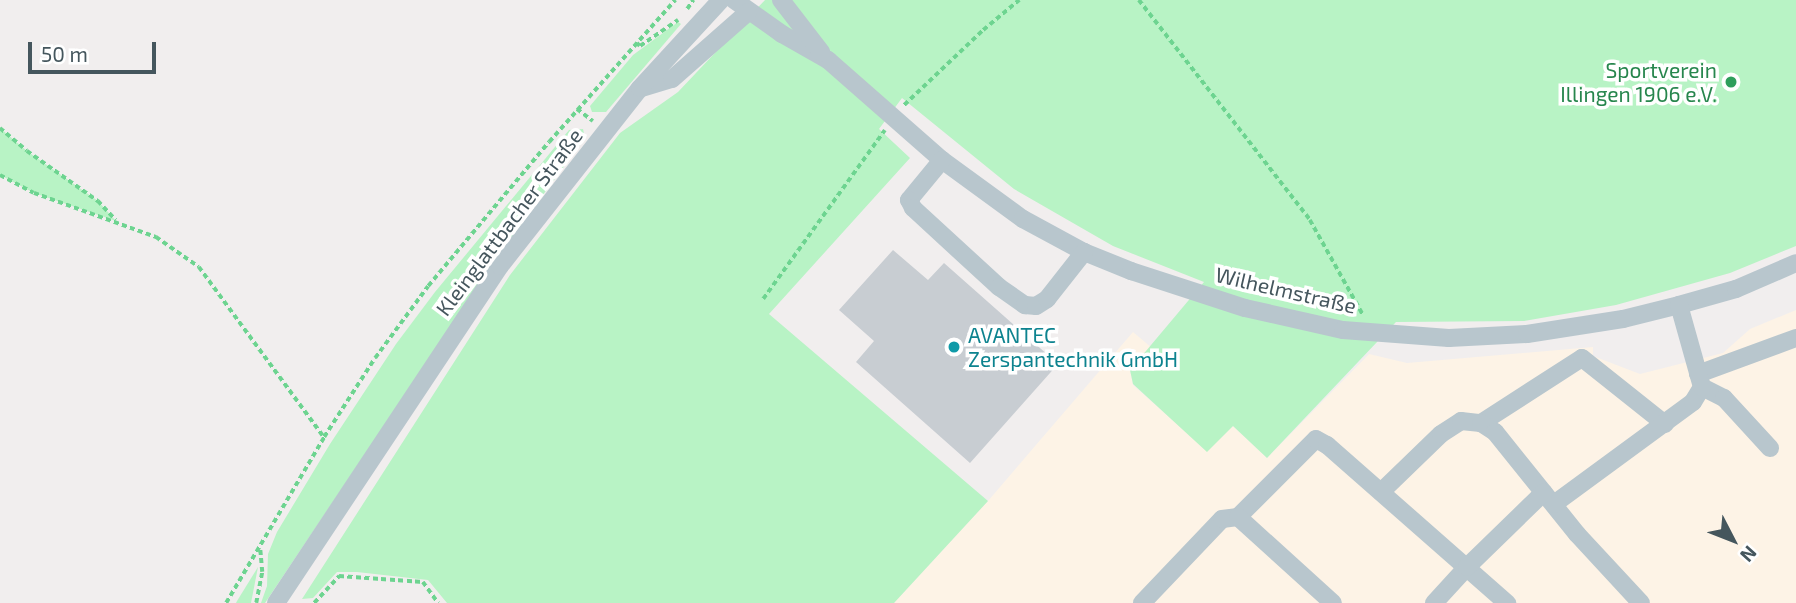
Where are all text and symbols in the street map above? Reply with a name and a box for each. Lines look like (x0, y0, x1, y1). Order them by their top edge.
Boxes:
scale bar (32, 28, 159, 72)
text: 50 m (41, 41, 88, 66)
place label: Sportverein Illingen 1906 e.V. (1560, 57, 1717, 107)
marker: Sportverein Illingen 1906 e.V. (1723, 74, 1739, 90)
street label: Kleinglattbacher Straße (430, 123, 588, 321)
street label: Wilhelmstraße (1213, 262, 1359, 318)
place label: AVANTEC Zerspantechnik GmbH (968, 322, 1178, 372)
marker: AVANTEC Zerspantechnik GmbH (946, 339, 962, 355)
north arrow (1698, 505, 1768, 575)
text: N (1736, 542, 1762, 567)

